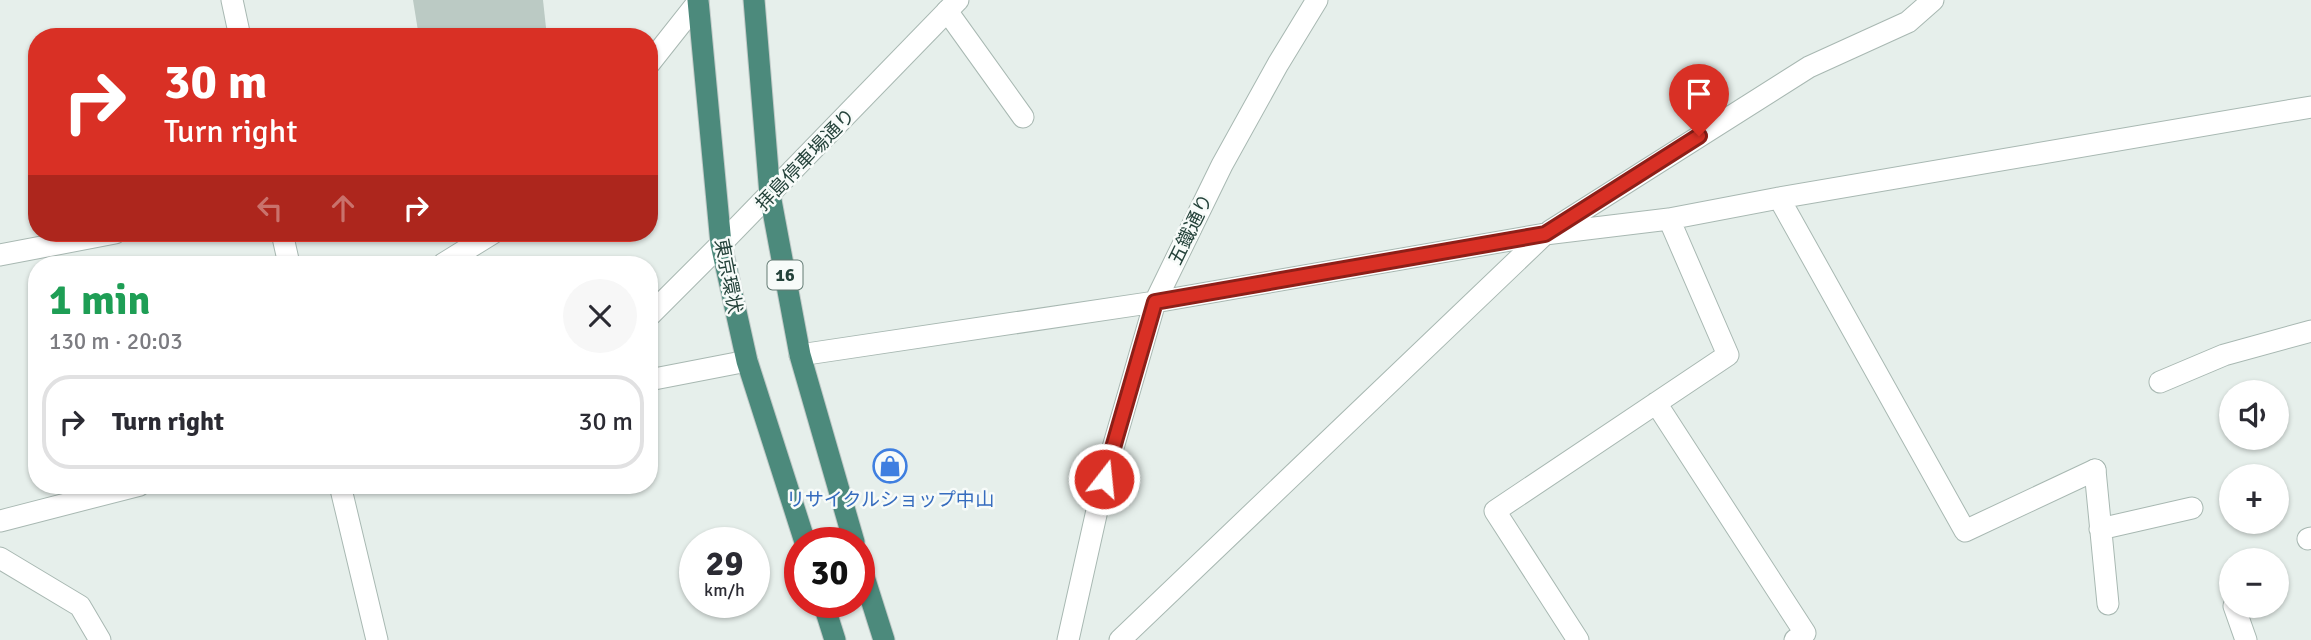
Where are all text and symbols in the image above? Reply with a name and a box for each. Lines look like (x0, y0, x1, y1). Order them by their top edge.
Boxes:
text: 30 m (164, 52, 267, 112)
icon: right (49, 56, 140, 147)
pin (1669, 64, 1729, 136)
icon: arrive (1680, 75, 1718, 113)
street label: 拝島停車場通り (751, 104, 861, 216)
text: Turn right (164, 112, 297, 151)
icon: left (251, 189, 289, 227)
icon: ahead (324, 189, 362, 227)
icon: right (397, 189, 435, 227)
street label: 五鐵通り (1163, 190, 1218, 269)
street label: 東京環状 (709, 237, 747, 316)
road number: 16 (768, 260, 802, 290)
text: 1 min (49, 275, 150, 326)
button: close (563, 279, 637, 353)
text: 130 m · 20:03 (49, 327, 183, 356)
map controls (2219, 380, 2289, 618)
button: sound (2219, 380, 2289, 450)
icon: right (53, 403, 91, 441)
text: Turn right (112, 406, 224, 438)
text: 30 m (578, 406, 633, 438)
position arrow (1067, 442, 1141, 516)
shop icon: リサイクルショップ中山 (871, 447, 909, 485)
button: + (2219, 464, 2289, 534)
place label: リサイクルショップ中山 (786, 488, 994, 512)
speed limit sign: 30 (784, 527, 875, 618)
text: 29 (706, 542, 743, 585)
button: − (2219, 548, 2289, 618)
text: km/h (704, 579, 745, 601)

